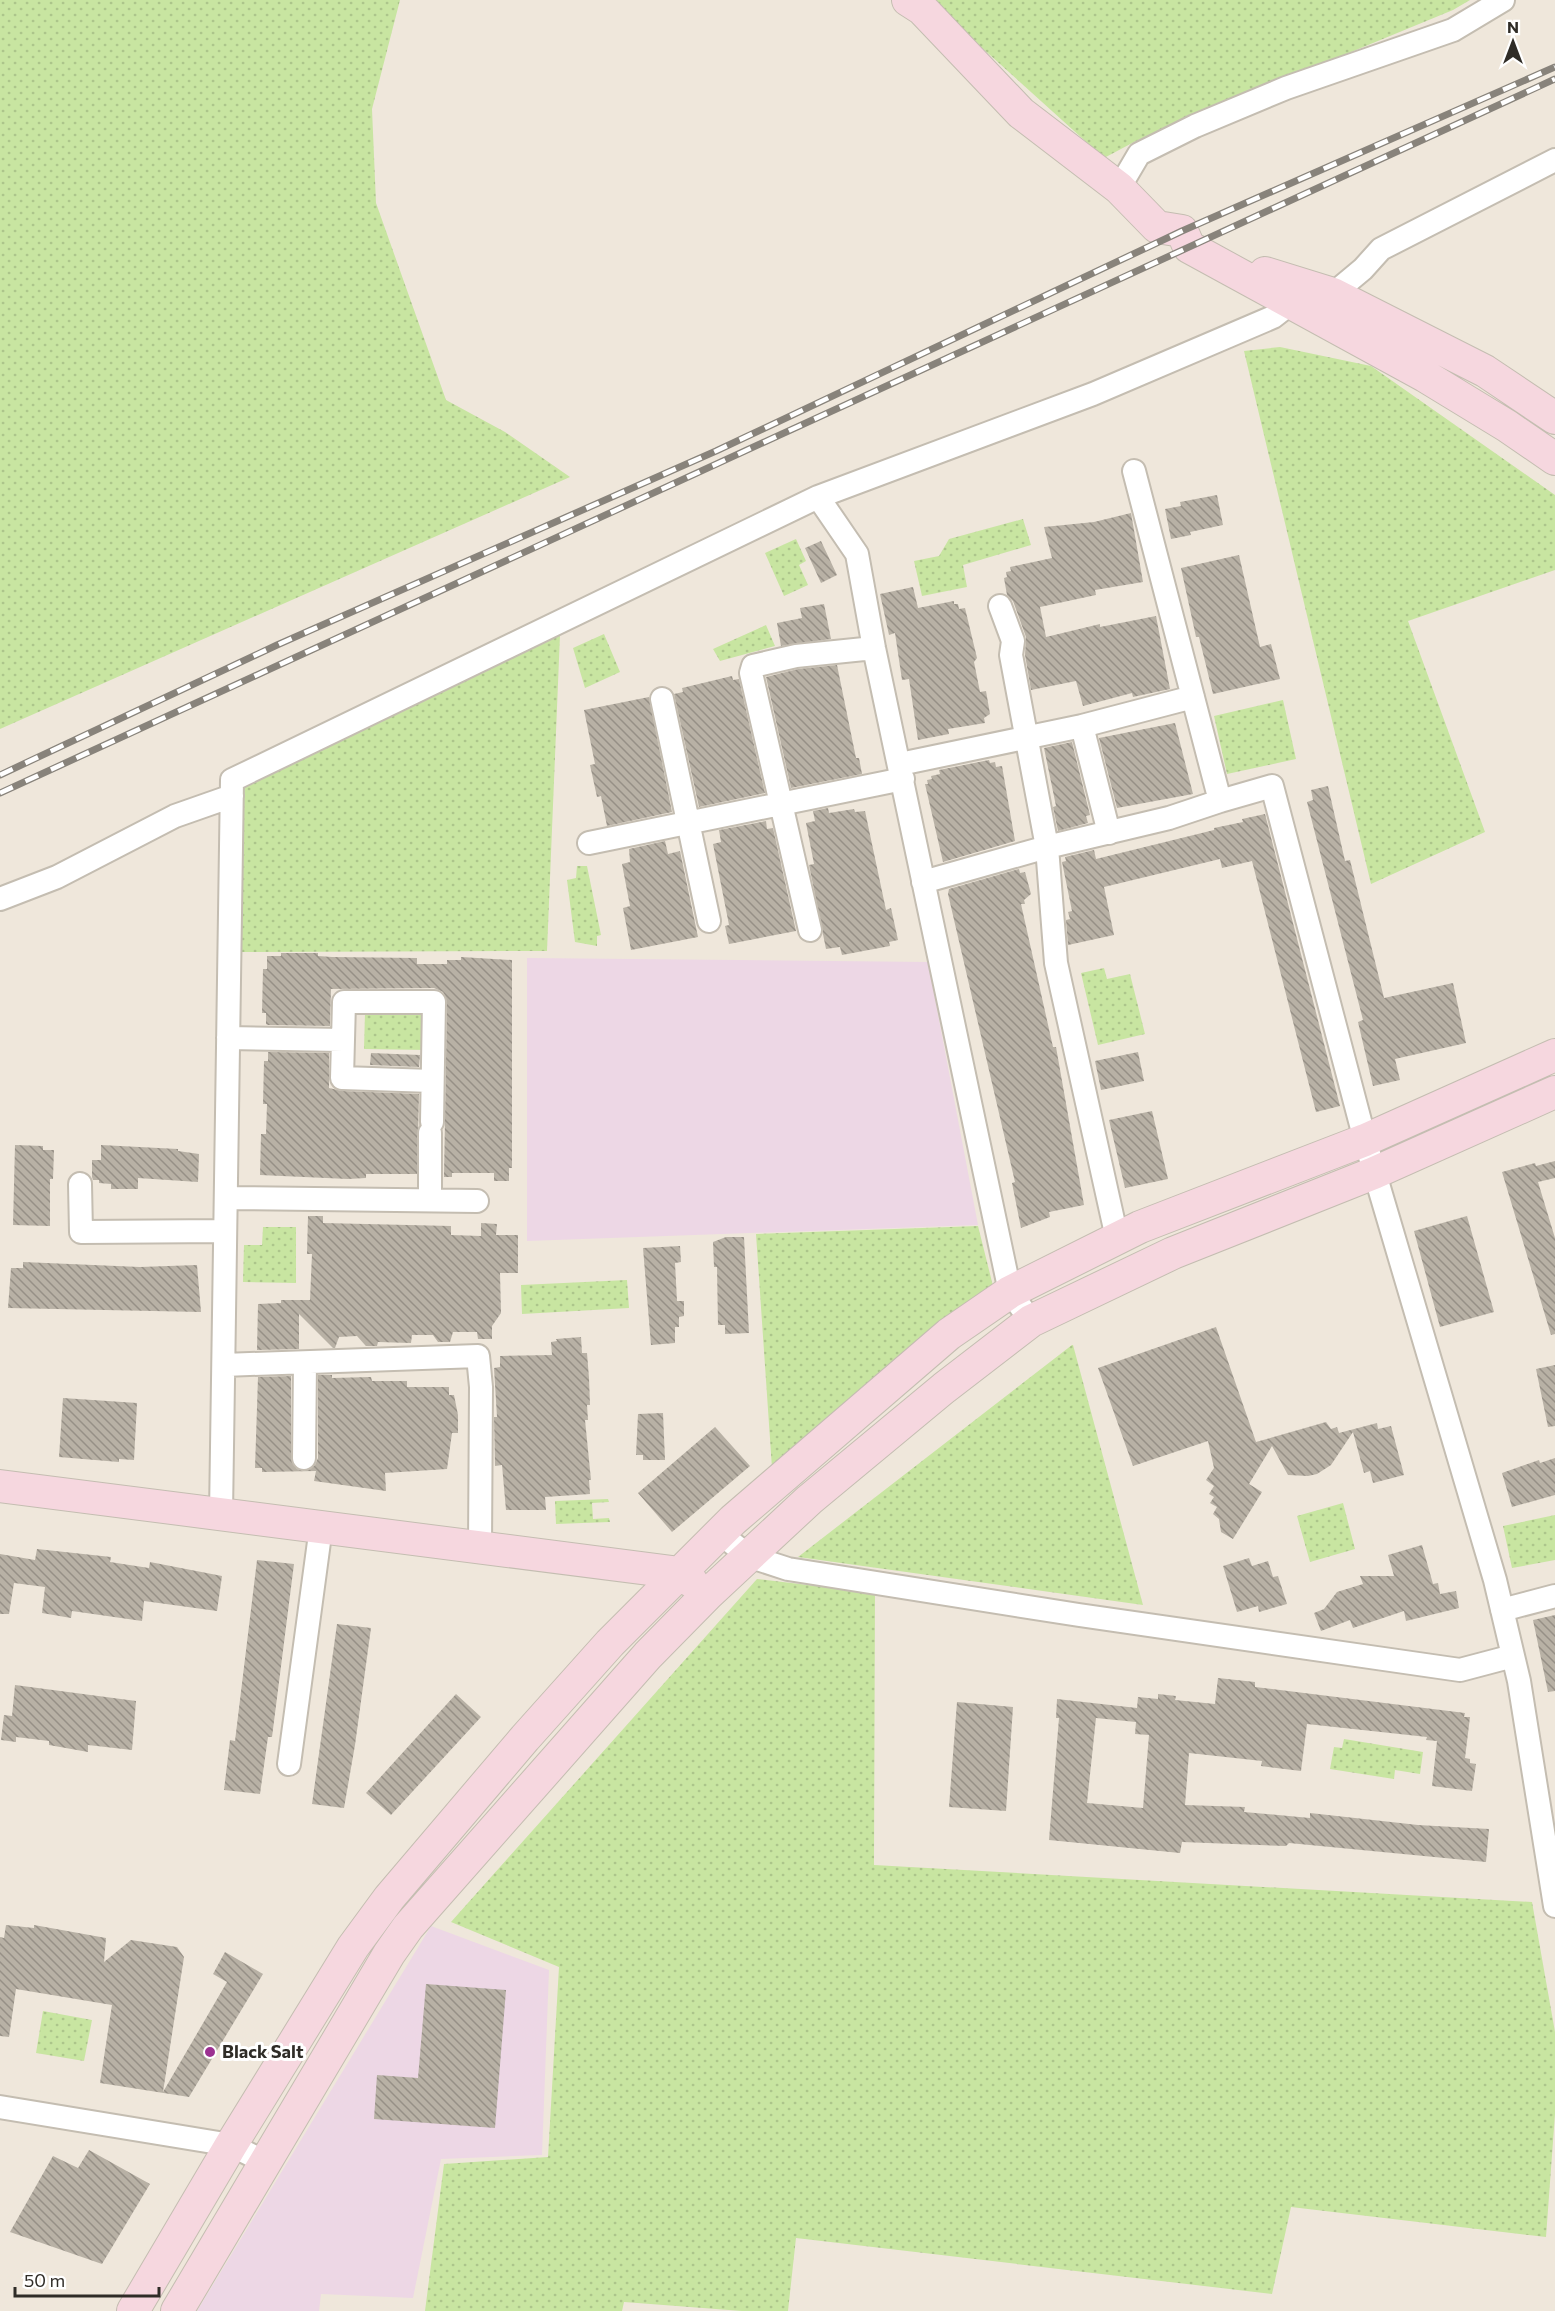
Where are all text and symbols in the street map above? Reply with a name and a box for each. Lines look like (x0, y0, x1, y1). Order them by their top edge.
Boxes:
north arrow (1483, 12, 1543, 72)
text: N (1507, 17, 1519, 36)
place label: Black Salt (222, 2040, 304, 2062)
marker: Black Salt (203, 2045, 217, 2059)
scale bar (15, 2260, 159, 2298)
text: 50 m (24, 2269, 65, 2291)

